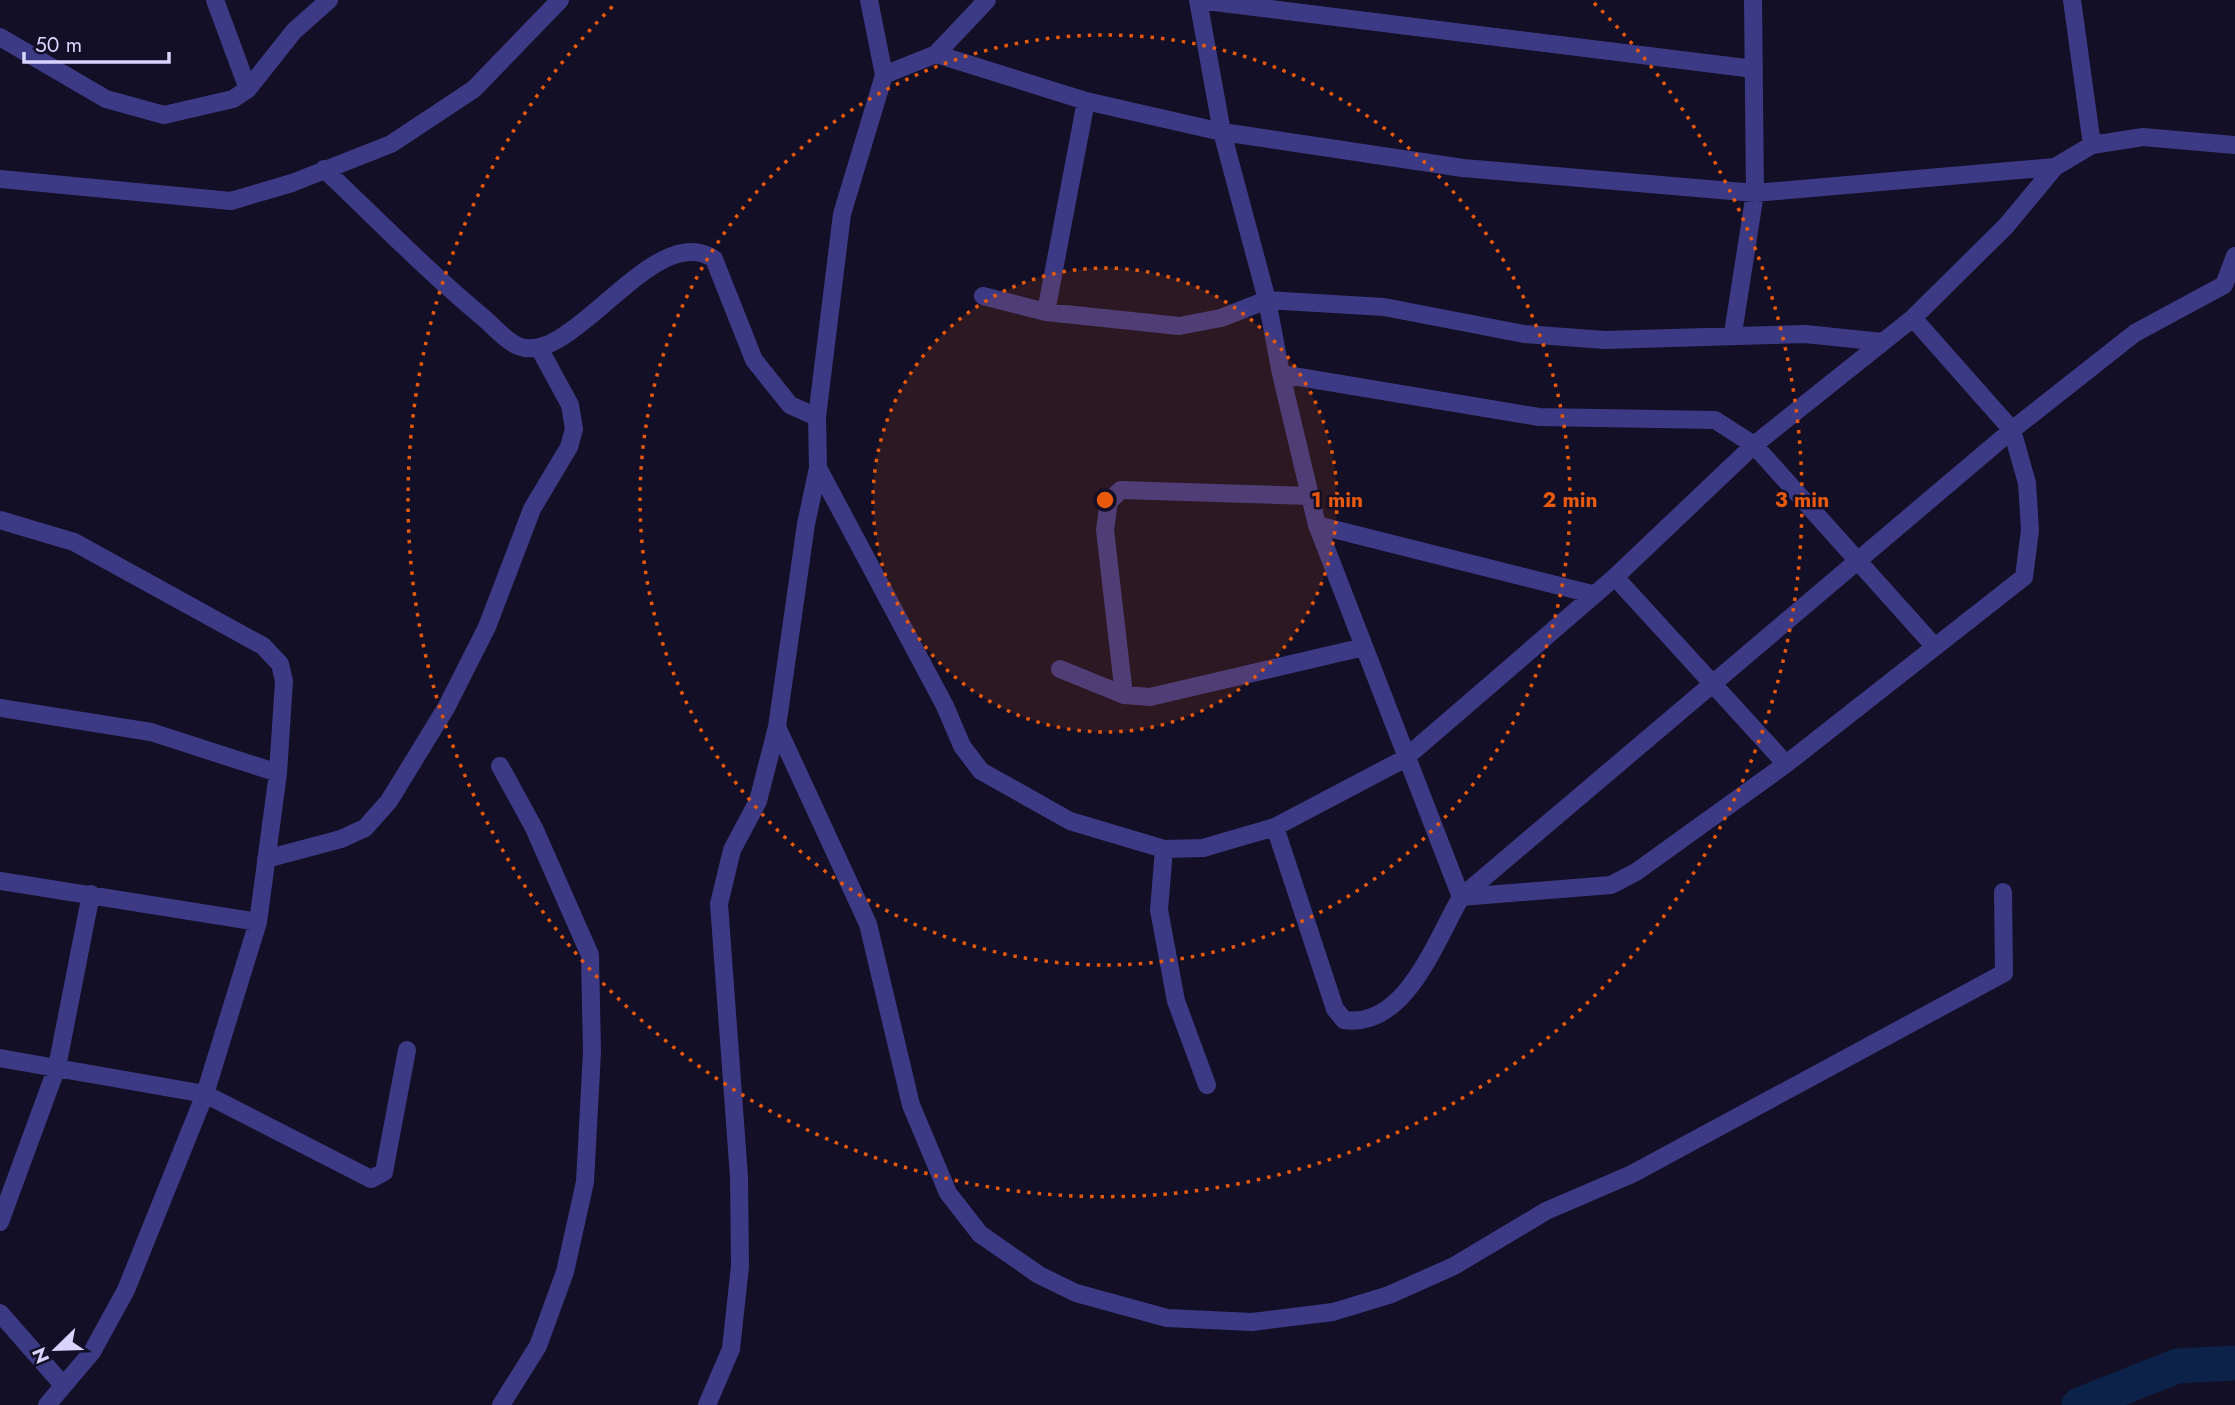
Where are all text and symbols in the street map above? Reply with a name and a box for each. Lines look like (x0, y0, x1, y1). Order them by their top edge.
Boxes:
scale bar (24, 21, 170, 65)
text: 50 m (35, 30, 82, 60)
text: 1 min (1311, 485, 1363, 515)
text: 2 min (1542, 485, 1598, 515)
text: 3 min (1775, 485, 1829, 515)
centre of rings (1093, 488, 1117, 512)
north arrow (21, 1314, 91, 1384)
text: N (25, 1343, 56, 1368)

